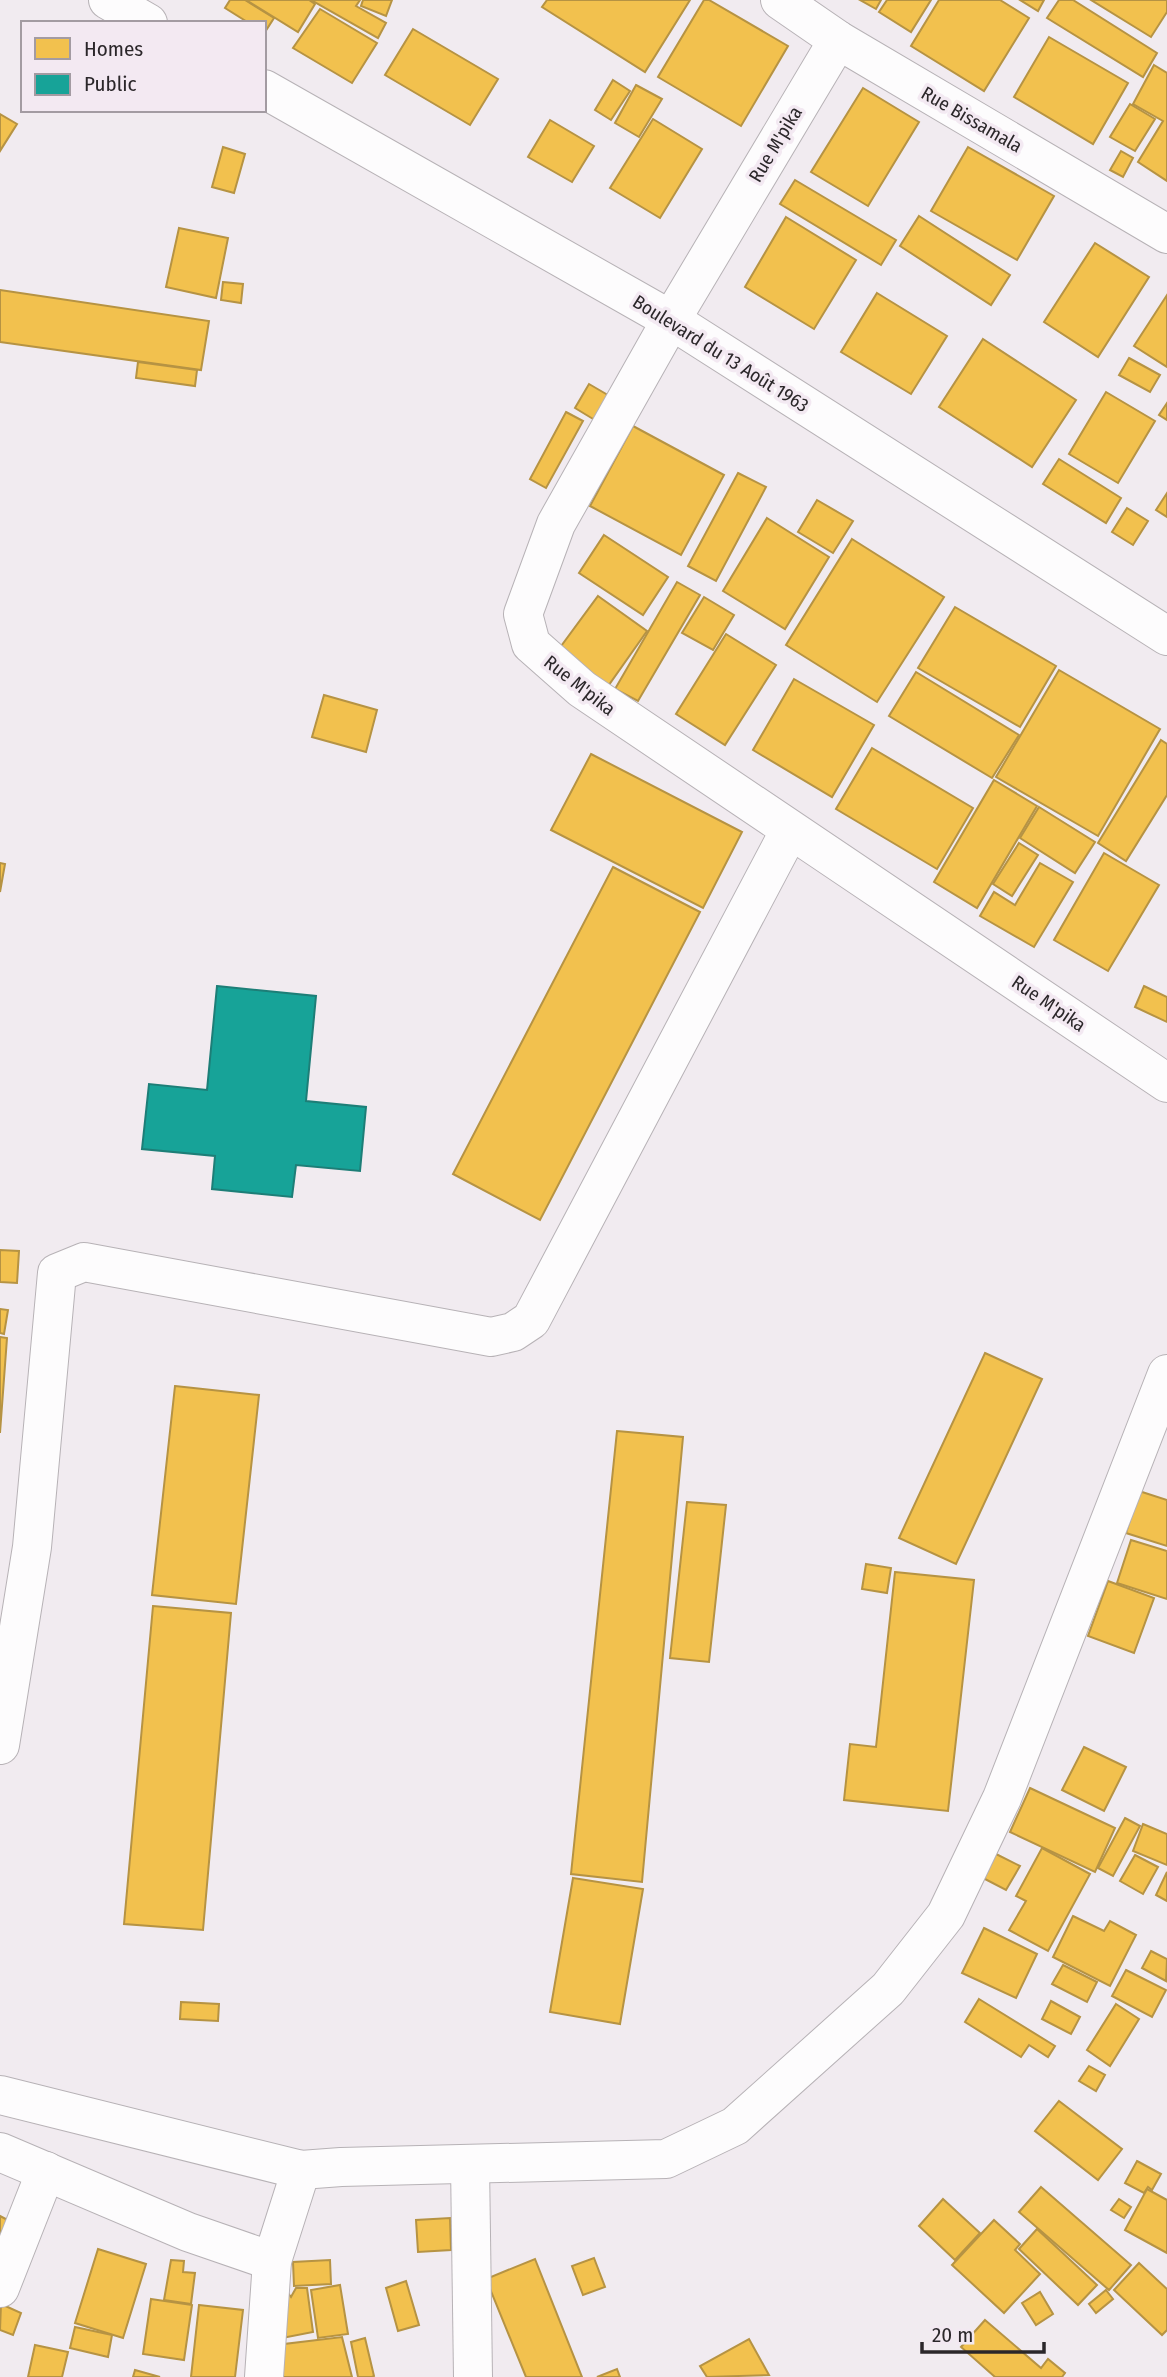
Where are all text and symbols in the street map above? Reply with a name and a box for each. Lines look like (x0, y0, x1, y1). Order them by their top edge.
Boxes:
legend (21, 21, 266, 112)
text: Homes (84, 36, 143, 62)
text: Public (84, 71, 136, 97)
street label: Rue Bissamala (917, 81, 1026, 158)
street label: Rue M'pika (744, 102, 807, 186)
street label: Boulevard du 13 Août 1963 (629, 290, 813, 417)
street label: Rue M'pika (539, 650, 620, 720)
street label: Rue M'pika (1007, 970, 1090, 1037)
scale bar (922, 2310, 1044, 2354)
text: 20 m (932, 2322, 973, 2348)

